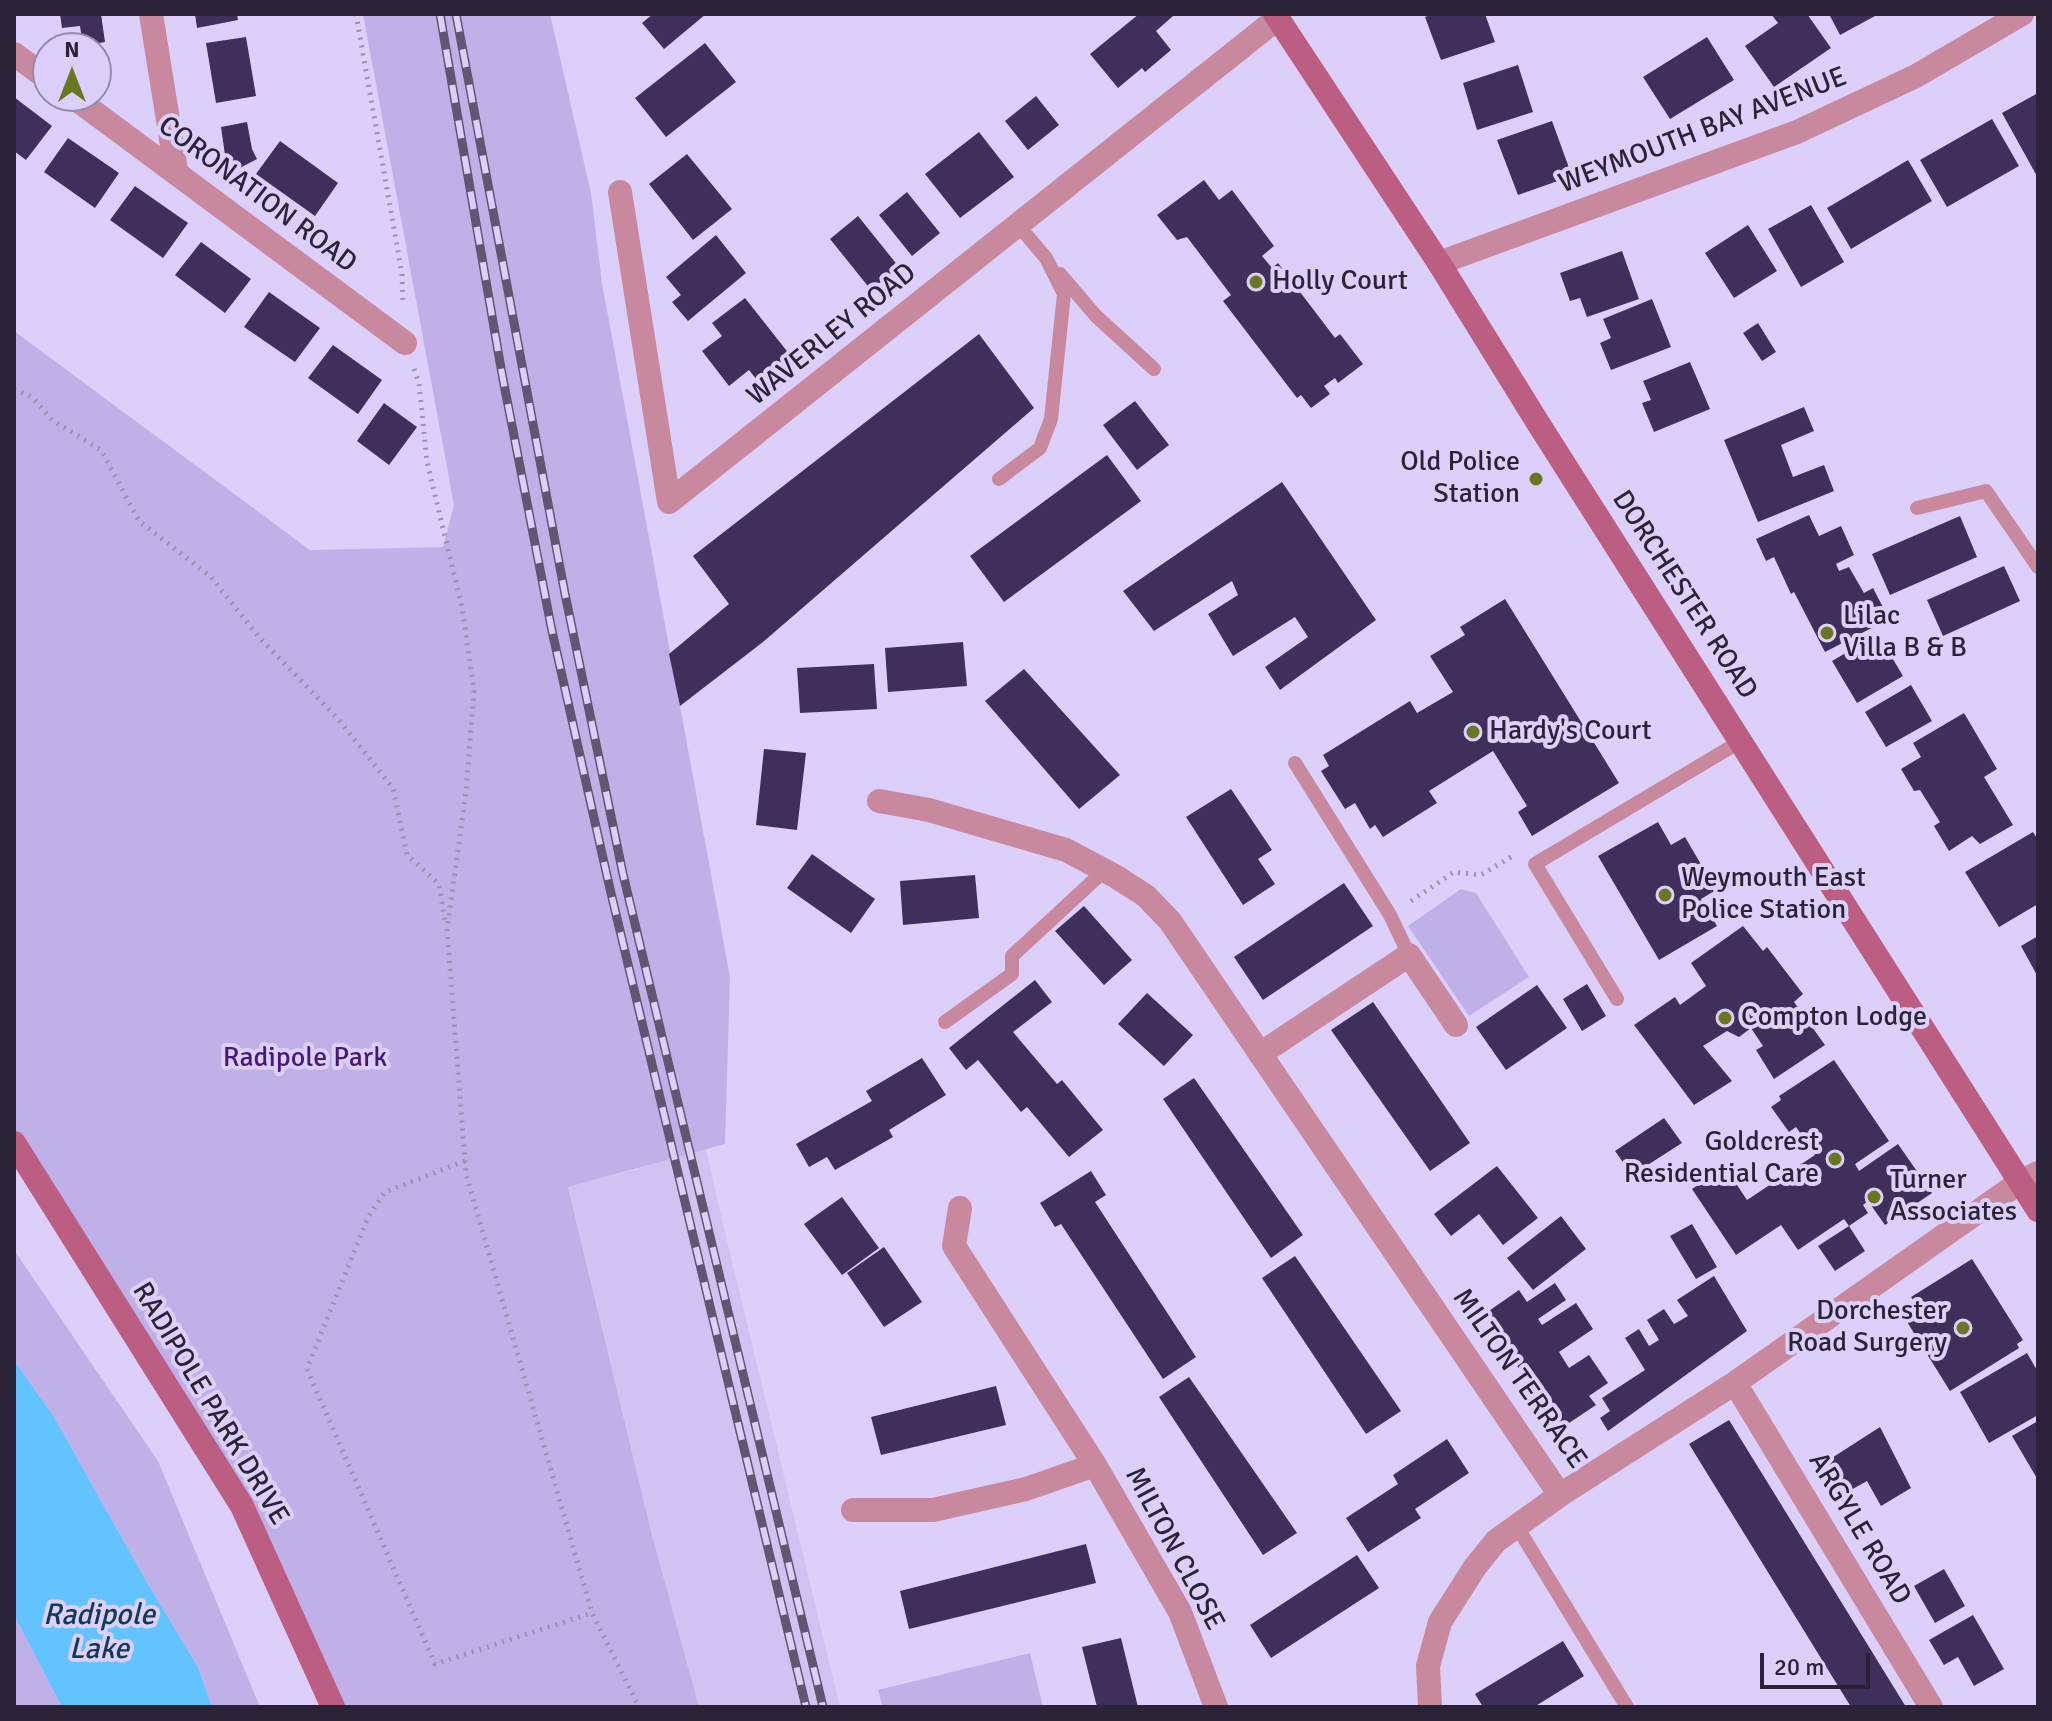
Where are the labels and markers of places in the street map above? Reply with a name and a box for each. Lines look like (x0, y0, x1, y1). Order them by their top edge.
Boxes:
place label: Holly Court (1272, 265, 1408, 299)
marker: Holly Court (1247, 273, 1265, 291)
place label: Old Police Station (1400, 446, 1520, 512)
marker: Old Police Station (1527, 470, 1545, 488)
place label: Lilac Villa B & B (1843, 600, 1967, 666)
marker: Lilac Villa B & B (1818, 624, 1836, 642)
place label: Hardy's Court (1489, 715, 1651, 749)
marker: Hardy's Court (1464, 723, 1482, 741)
place label: Weymouth East Police Station (1681, 862, 1866, 928)
marker: Weymouth East Police Station (1656, 886, 1674, 904)
place label: Compton Lodge (1741, 1001, 1927, 1035)
marker: Compton Lodge (1716, 1009, 1734, 1027)
place label: Goldcrest Residential Care (1624, 1126, 1819, 1192)
marker: Goldcrest Residential Care (1826, 1150, 1844, 1168)
place label: Turner Associates (1890, 1164, 2017, 1230)
marker: Turner Associates (1865, 1188, 1883, 1206)
place label: Dorchester Road Surgery (1787, 1295, 1947, 1361)
marker: Dorchester Road Surgery (1954, 1319, 1972, 1337)

